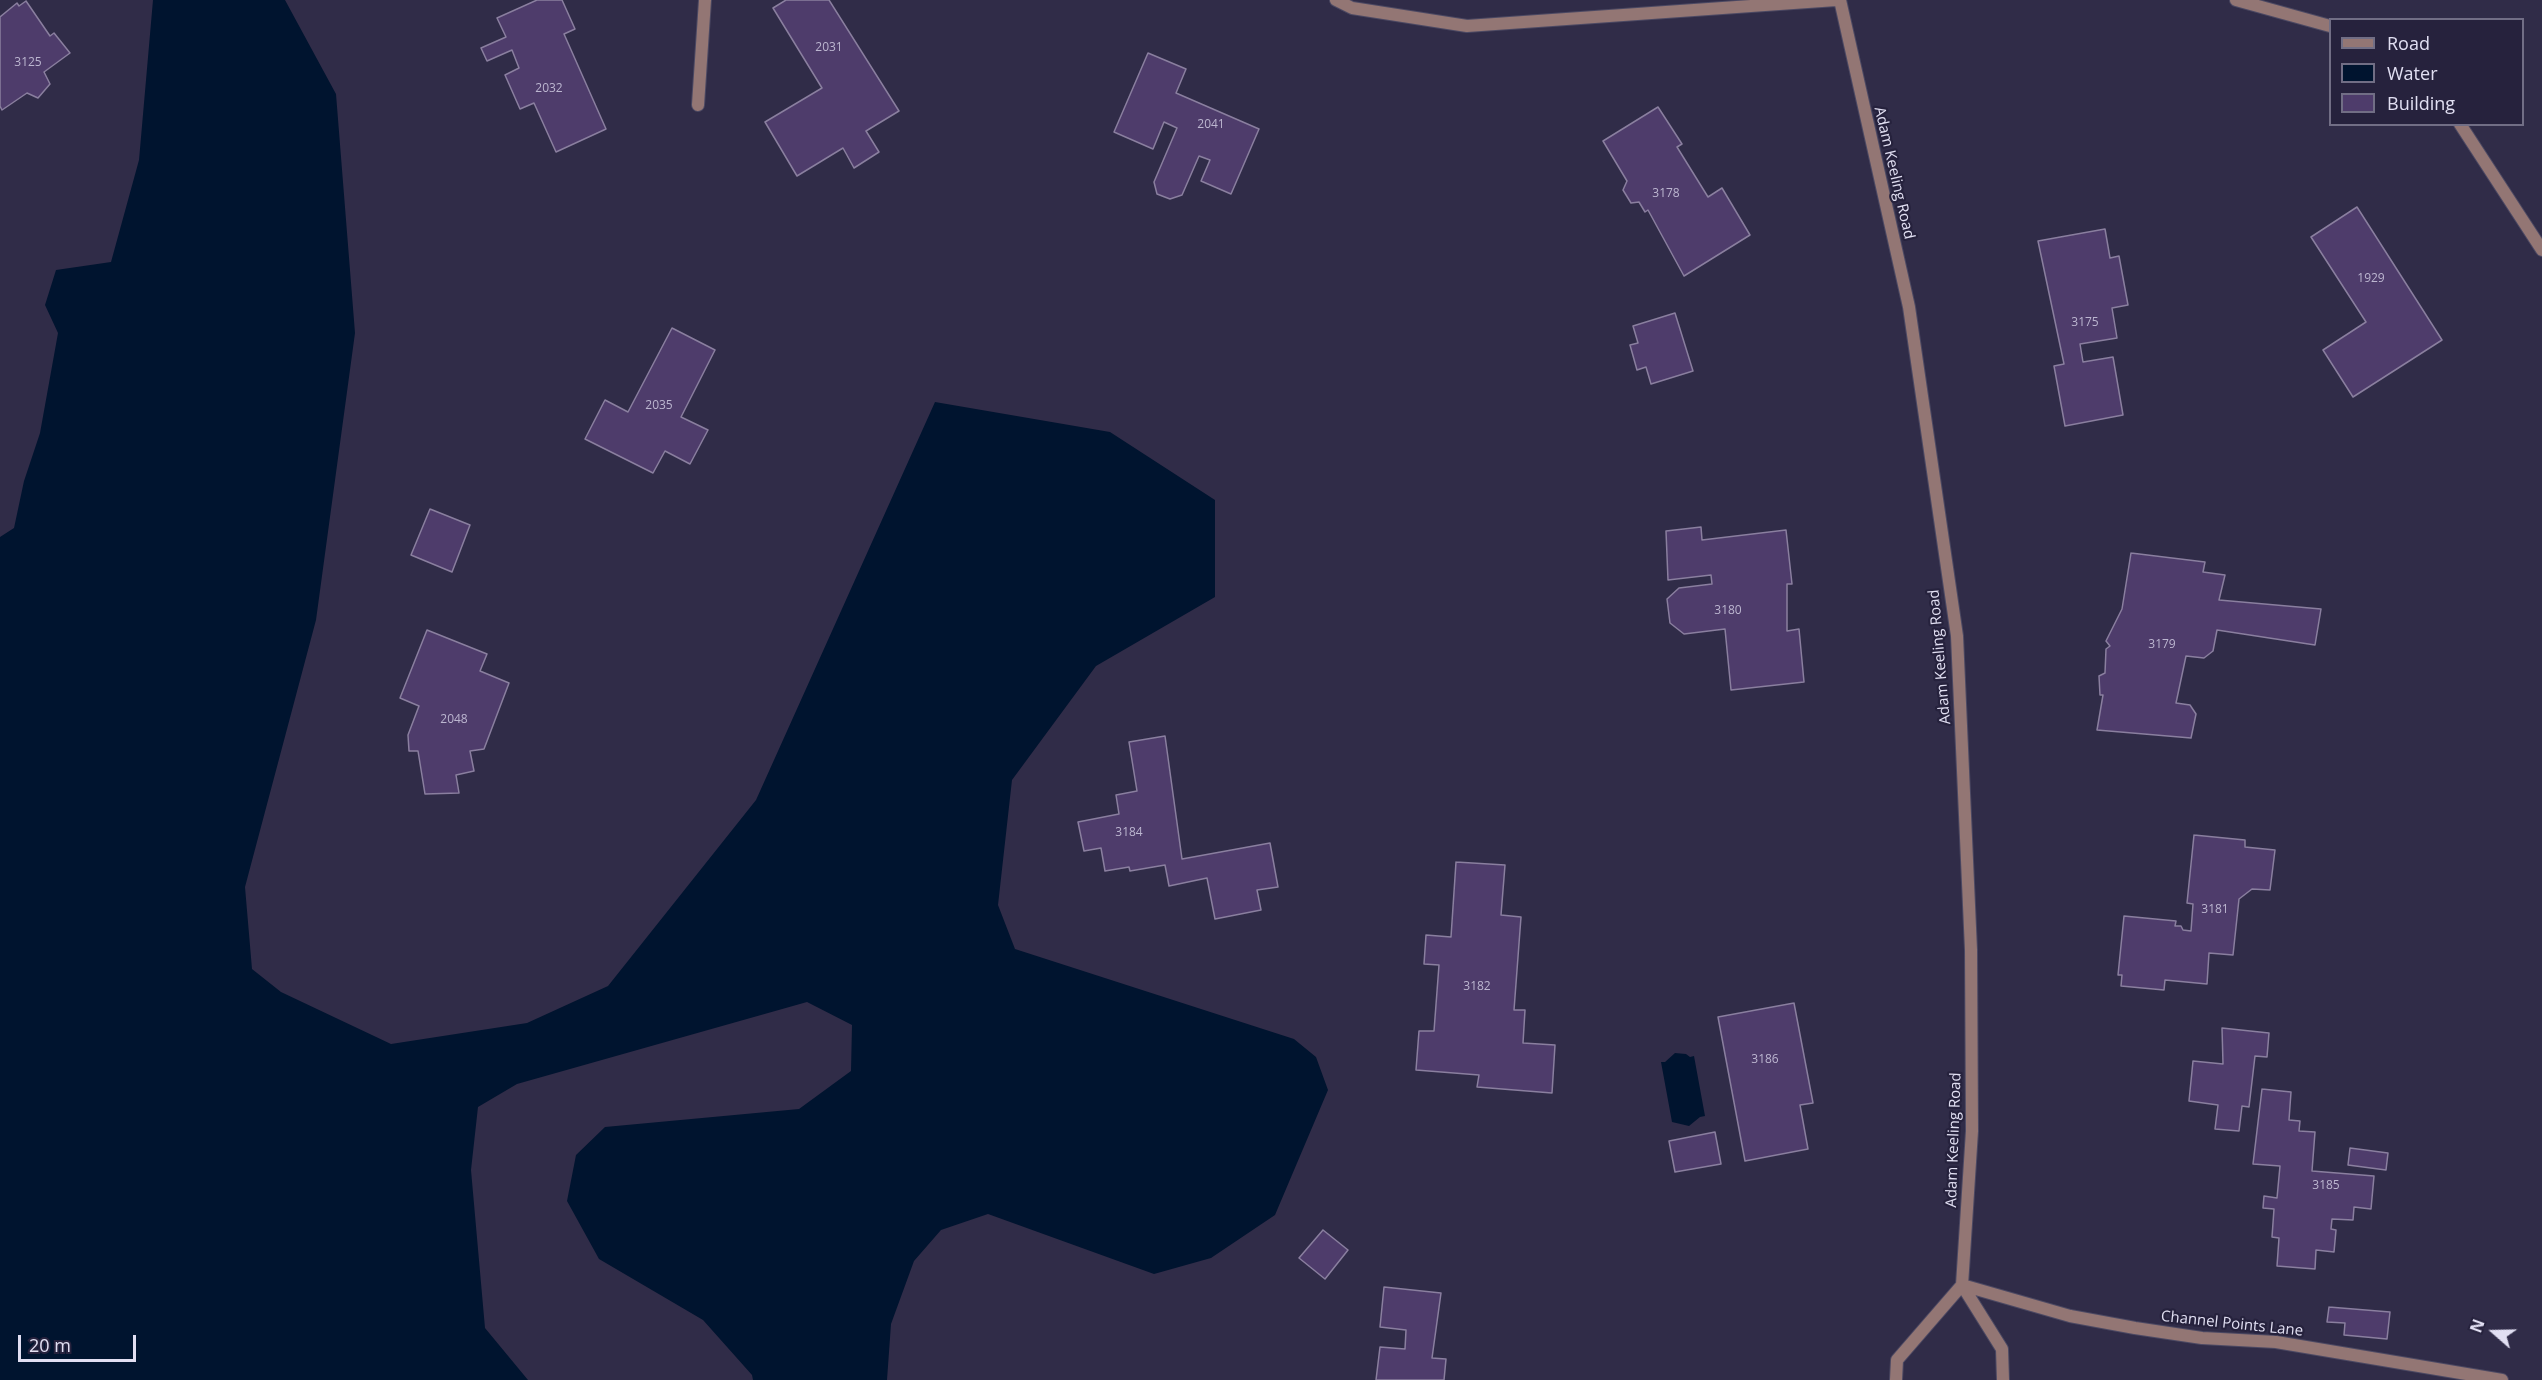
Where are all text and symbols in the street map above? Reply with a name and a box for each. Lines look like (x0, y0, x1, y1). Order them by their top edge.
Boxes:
legend (2329, 18, 2524, 126)
text: Road (2387, 31, 2430, 55)
house number: 2031 (815, 41, 843, 55)
house number: 3125 (14, 56, 42, 70)
text: Water (2387, 61, 2438, 85)
house number: 2032 (535, 82, 563, 96)
text: Building (2387, 91, 2455, 115)
street label: Adam Keeling Road (1870, 105, 1918, 241)
house number: 2041 (1197, 118, 1225, 132)
house number: 3178 (1652, 187, 1680, 201)
house number: 1929 (2357, 272, 2385, 286)
house number: 3175 (2071, 316, 2099, 330)
house number: 2035 (645, 399, 673, 413)
street label: Adam Keeling Road (1925, 589, 1955, 725)
house number: 3180 (1714, 604, 1742, 618)
house number: 3179 (2148, 638, 2176, 652)
house number: 2048 (440, 713, 468, 727)
house number: 3184 (1115, 826, 1143, 840)
house number: 3181 (2201, 903, 2229, 917)
house number: 3182 (1463, 980, 1491, 994)
house number: 3186 (1751, 1053, 1779, 1067)
street label: Adam Keeling Road (1943, 1072, 1965, 1208)
house number: 3185 (2312, 1179, 2340, 1193)
north arrow (2464, 1302, 2524, 1362)
street label: Channel Points Lane (2160, 1308, 2304, 1340)
text: N (2465, 1316, 2490, 1336)
scale bar (21, 1323, 140, 1361)
text: 20 m (29, 1333, 71, 1357)

